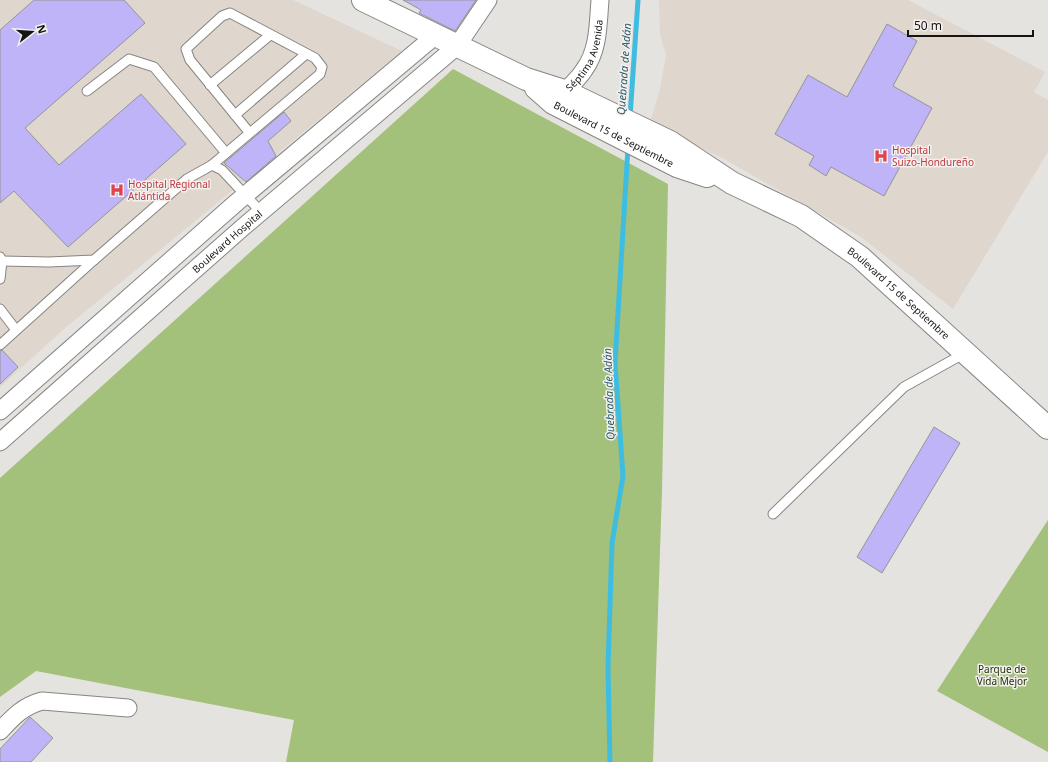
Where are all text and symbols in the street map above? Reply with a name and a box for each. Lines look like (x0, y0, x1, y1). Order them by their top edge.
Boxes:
north arrow (12, 12, 52, 52)
scale bar (908, 12, 1033, 38)
text: 50 m (914, 17, 942, 34)
street label: Séptima Avenida (562, 19, 606, 94)
text: N (34, 22, 51, 35)
water label: Quebrada de Adán (613, 23, 634, 115)
street label: Boulevard 15 de Septiembre (551, 98, 677, 170)
place label: Hospital Suizo-Hondureño (892, 143, 974, 169)
hospital icon: Hospital Suizo-Hondureño (873, 148, 889, 164)
place label: Hospital Regional Atlántida (128, 177, 210, 203)
hospital icon: Hospital Regional Atlántida (109, 182, 125, 198)
street label: Boulevard Hospital (189, 207, 265, 276)
street label: Boulevard 15 de Septiembre (845, 243, 953, 343)
water label: Quebrada de Adán (599, 348, 618, 440)
park label: Parque de Vida Mejor (977, 662, 1027, 688)

